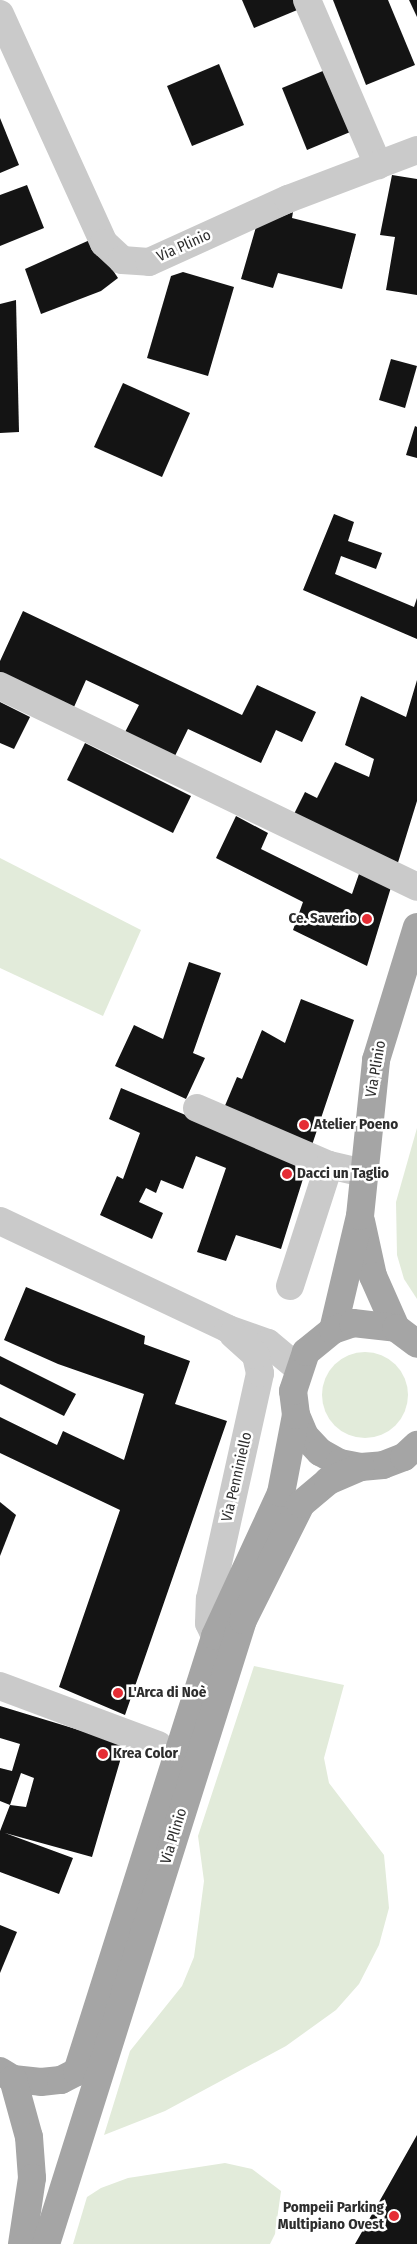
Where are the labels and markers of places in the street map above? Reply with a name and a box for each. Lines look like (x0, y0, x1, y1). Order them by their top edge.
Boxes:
place label: Ce. Saverio (288, 910, 357, 928)
marker: Ce. Saverio (361, 913, 373, 925)
place label: Atelier Poeno (314, 1116, 398, 1134)
marker: Atelier Poeno (298, 1119, 310, 1131)
place label: Dacci un Taglio (297, 1165, 389, 1183)
marker: Dacci un Taglio (281, 1168, 293, 1180)
place label: L'Arca di Noè (128, 1684, 206, 1702)
marker: L'Arca di Noè (112, 1687, 124, 1699)
place label: Krea Color (113, 1745, 178, 1763)
marker: Krea Color (97, 1748, 109, 1760)
place label: Pompeii Parking Multipiano Ovest (278, 2198, 384, 2233)
marker: Pompeii Parking Multipiano Ovest (388, 2210, 400, 2222)

